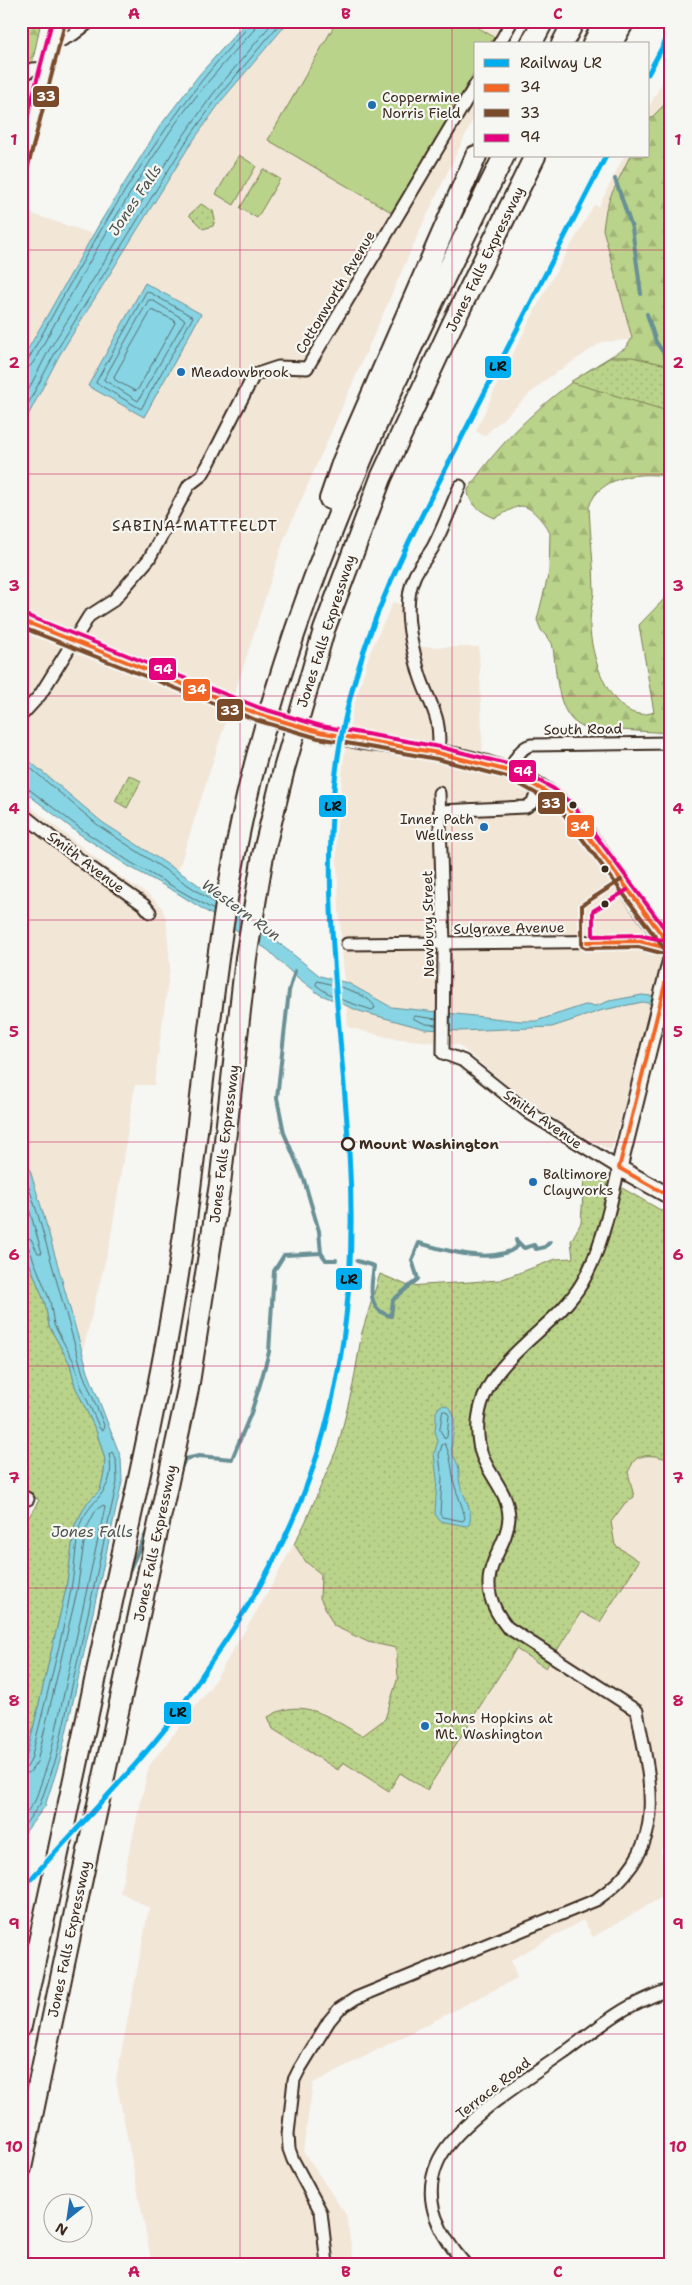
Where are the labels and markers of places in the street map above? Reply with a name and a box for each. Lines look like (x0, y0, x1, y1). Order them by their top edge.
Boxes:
place label: Coppermine Norris Field (382, 88, 461, 122)
marker: Coppermine Norris Field (366, 99, 378, 111)
place label: Meadowbrook (191, 363, 289, 381)
marker: Meadowbrook (175, 366, 187, 378)
unlabelled marker (568, 800, 578, 810)
place label: Inner Path Wellness (400, 810, 474, 844)
marker: Inner Path Wellness (478, 821, 490, 833)
unlabelled marker (600, 864, 610, 874)
unlabelled marker (600, 899, 610, 909)
place label: Mount Washington (359, 1135, 499, 1153)
marker: Mount Washington (341, 1137, 355, 1151)
place label: Baltimore Clayworks (543, 1165, 613, 1199)
marker: Baltimore Clayworks (527, 1176, 539, 1188)
place label: Johns Hopkins at Mt. Washington (435, 1709, 553, 1743)
marker: Johns Hopkins at Mt. Washington (419, 1720, 431, 1732)

